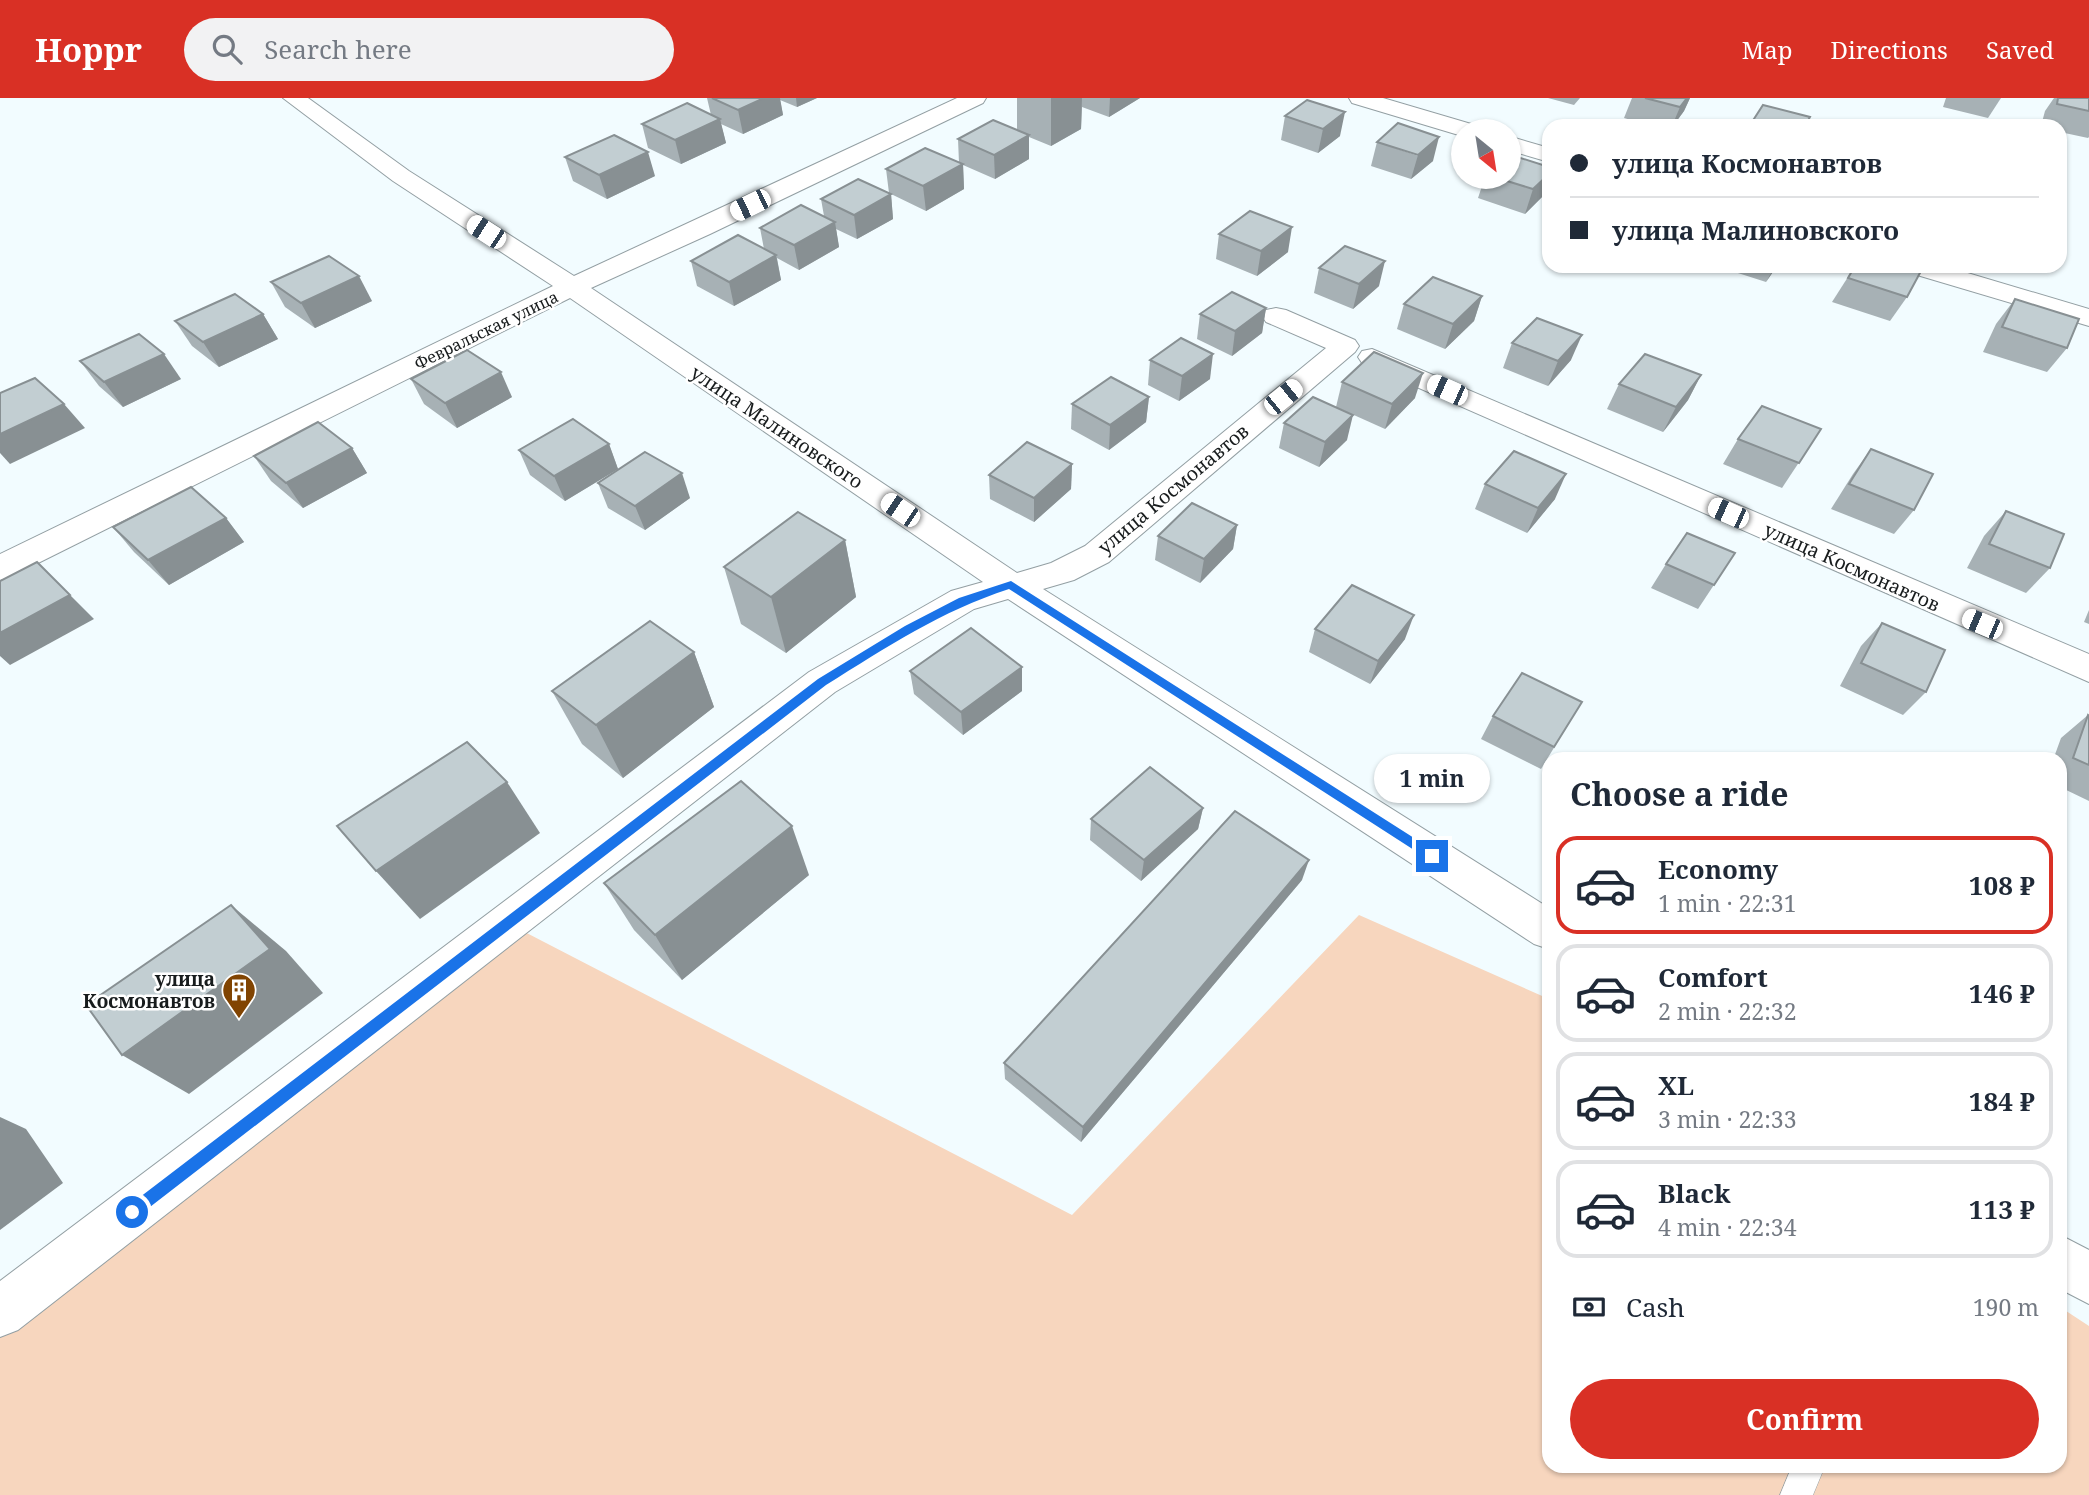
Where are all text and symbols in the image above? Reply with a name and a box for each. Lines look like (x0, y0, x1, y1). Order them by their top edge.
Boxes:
search box (184, 18, 674, 81)
text: Hoppr (35, 27, 142, 72)
icon: search (208, 30, 246, 68)
text: Search here (264, 31, 412, 67)
text: Map (1742, 33, 1793, 66)
text: Directions (1831, 33, 1948, 66)
text: Saved (1986, 33, 2054, 66)
north arrow (1451, 119, 1521, 189)
map controls (1451, 119, 1521, 189)
text: улица Космонавтов (1612, 145, 1882, 181)
car (727, 186, 774, 224)
car (463, 212, 510, 252)
text: улица Малиновского (1612, 212, 1899, 248)
street label: Февральская улица (410, 285, 562, 375)
street label: улица Малиновского (686, 359, 868, 495)
car (1424, 372, 1471, 408)
car (1261, 376, 1306, 418)
street label: улица Космонавтов (1092, 418, 1254, 560)
car (877, 490, 924, 530)
car (1705, 495, 1752, 531)
street label: улица Космонавтов (1760, 517, 1944, 617)
car (1959, 606, 2006, 642)
callout: 1 min (1374, 754, 1490, 804)
text: 1 min (1399, 762, 1465, 794)
text: Choose a ride (1570, 772, 1789, 815)
route end (1416, 840, 1448, 872)
text: Economy (1658, 851, 1778, 887)
icon: car (1574, 854, 1637, 917)
text: 108 ₽ (1969, 867, 2035, 903)
text: 1 min · 22:31 (1658, 887, 1796, 919)
text: Comfort (1658, 959, 1768, 995)
icon: car (1574, 962, 1637, 1025)
place label: улица Космонавтов (83, 966, 215, 1014)
building icon: улица Космонавтов (220, 971, 258, 1020)
text: 146 ₽ (1969, 975, 2035, 1011)
text: 2 min · 22:32 (1658, 995, 1796, 1027)
text: XL (1658, 1067, 1694, 1103)
icon: car (1574, 1070, 1637, 1133)
text: 184 ₽ (1969, 1083, 2035, 1119)
text: 3 min · 22:33 (1658, 1103, 1796, 1135)
text: Black (1658, 1175, 1731, 1211)
icon: car (1574, 1178, 1637, 1241)
text: 113 ₽ (1969, 1191, 2035, 1227)
route start (116, 1196, 148, 1228)
text: 4 min · 22:34 (1658, 1211, 1796, 1243)
icon: cash (1570, 1288, 1608, 1326)
text: Cash (1626, 1289, 1685, 1325)
text: 190 m (1973, 1291, 2039, 1323)
button: Confirm (1570, 1379, 2039, 1459)

